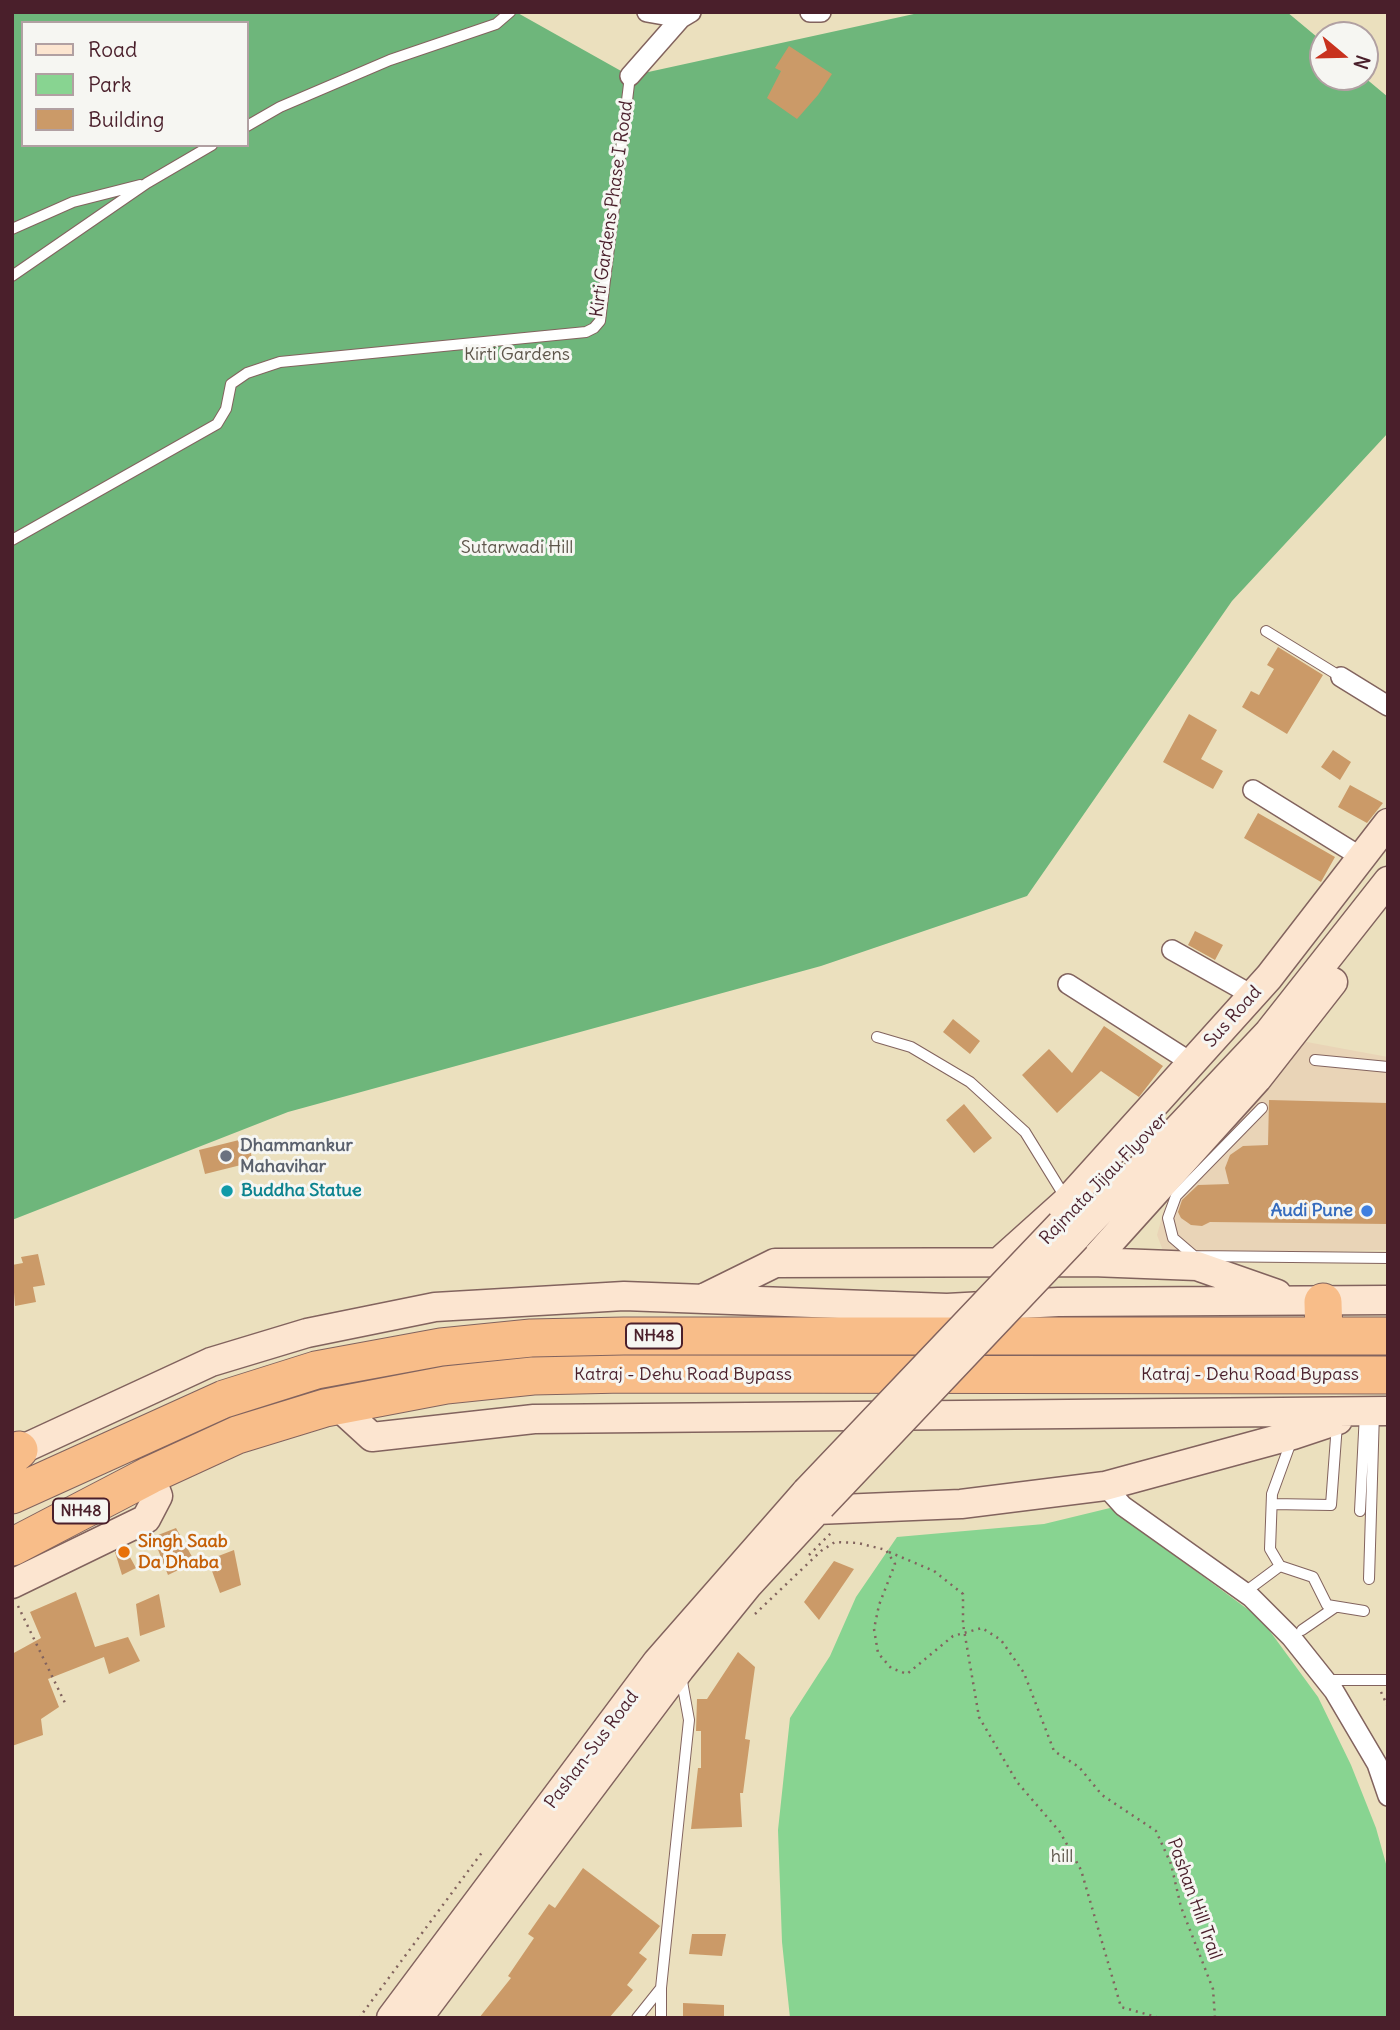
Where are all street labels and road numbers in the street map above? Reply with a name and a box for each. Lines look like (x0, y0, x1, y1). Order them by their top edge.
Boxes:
street label: Kirti Gardens Phase I Road (586, 99, 638, 319)
street label: Sus Road (1200, 982, 1266, 1052)
street label: Rajmata Jijau Flyover (1035, 1109, 1173, 1249)
road number: NH48 (626, 1324, 682, 1348)
street label: Katraj - Dehu Road Bypass (574, 1364, 792, 1386)
street label: Katraj - Dehu Road Bypass (1141, 1364, 1359, 1386)
road number: NH48 (53, 1498, 109, 1524)
street label: Pashan-Sus Road (541, 1687, 643, 1813)
street label: Pashan Hill Trail (1162, 1836, 1226, 1962)

